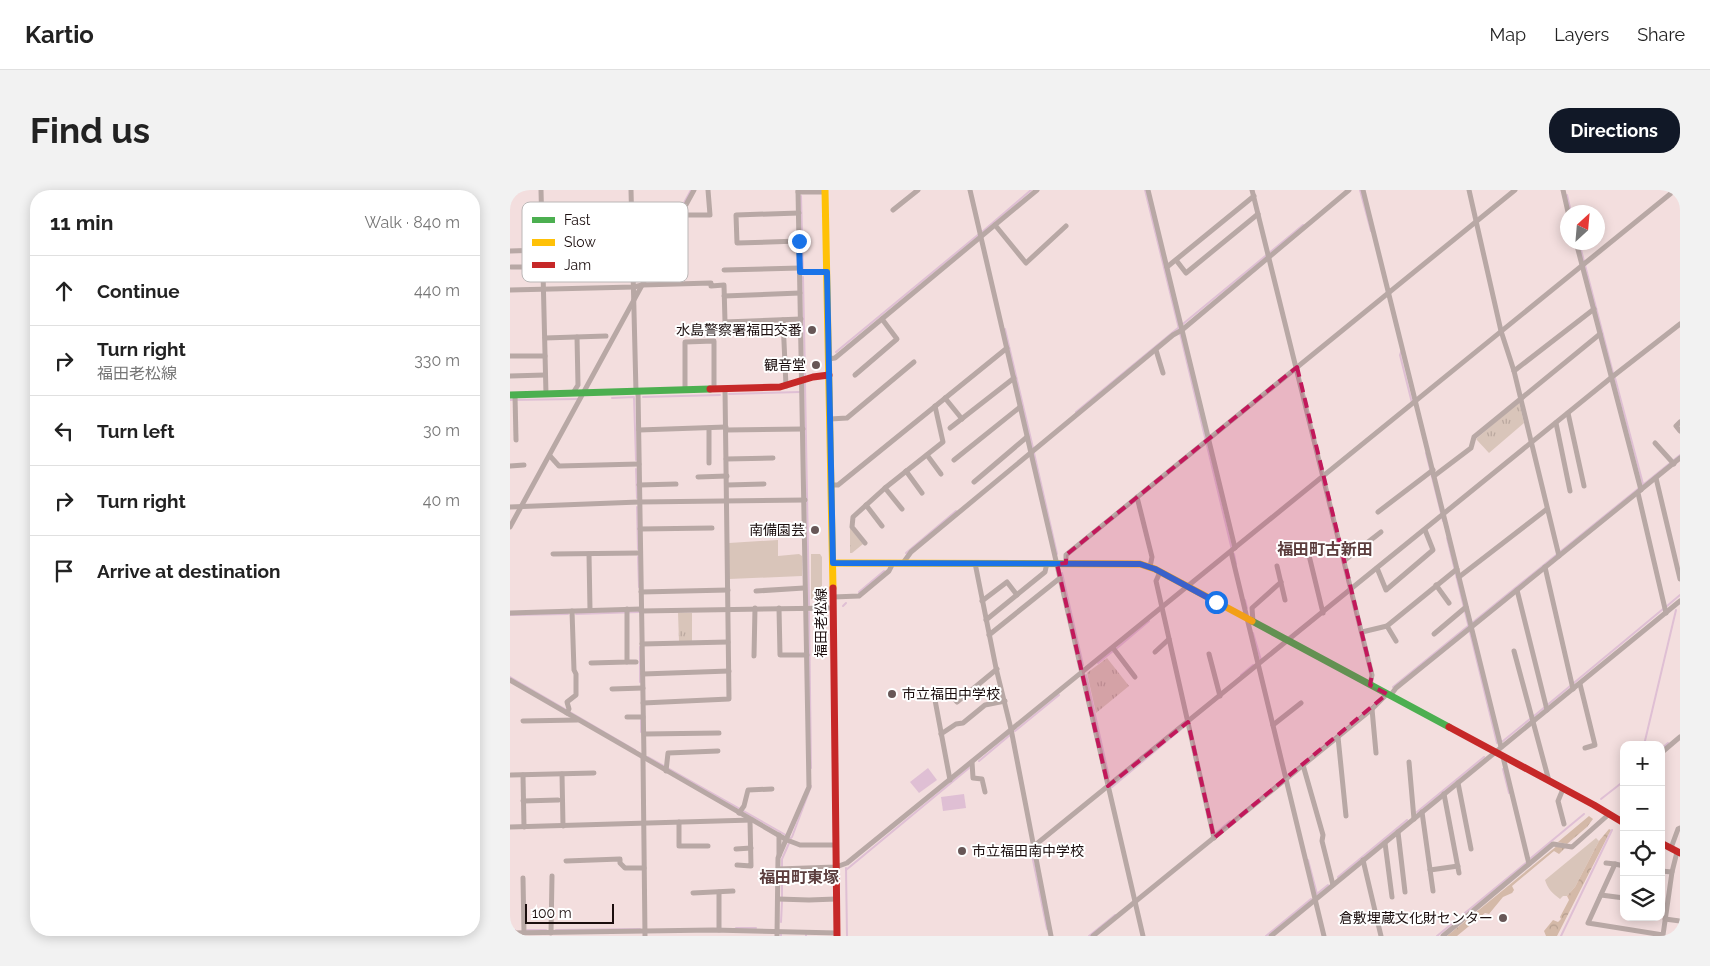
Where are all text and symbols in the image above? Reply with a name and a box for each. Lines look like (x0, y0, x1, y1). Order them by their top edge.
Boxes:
text: Kartio (25, 20, 94, 49)
text: Map (1490, 24, 1526, 45)
text: Layers (1554, 24, 1609, 45)
text: Share (1637, 24, 1685, 45)
button: Directions (1549, 108, 1680, 153)
text: Find us (30, 110, 150, 151)
legend (522, 202, 688, 282)
north arrow (1560, 205, 1605, 250)
text: 11 min (50, 210, 113, 235)
text: Fast (564, 212, 591, 228)
text: Walk · 840 m (365, 213, 460, 232)
route end (788, 230, 811, 253)
text: Slow (564, 234, 596, 250)
text: Jam (564, 257, 591, 273)
icon: ahead (50, 277, 78, 305)
text: Continue (97, 280, 180, 302)
text: 440 m (414, 281, 460, 300)
place label: 水島警察署福田交番 (676, 322, 802, 338)
marker: 水島警察署福田交番 (806, 324, 818, 336)
text: Turn right (97, 338, 186, 360)
icon: right (50, 347, 78, 375)
text: 330 m (414, 351, 460, 370)
place label: 観音堂 (764, 357, 806, 373)
marker: 観音堂 (810, 359, 822, 371)
text: 福田老松線 (97, 364, 177, 383)
icon: left (50, 417, 78, 445)
text: Turn left (97, 420, 174, 442)
text: 30 m (423, 421, 460, 440)
icon: right (50, 487, 78, 515)
text: Turn right (97, 490, 186, 512)
text: 40 m (423, 491, 460, 510)
place label: 南備園芸 (749, 522, 805, 538)
marker: 南備園芸 (809, 524, 821, 536)
district label: 福田町古新田 (1277, 540, 1373, 559)
icon: arrive (50, 557, 78, 585)
text: Arrive at destination (97, 560, 281, 582)
street label: 福田老松線 (813, 588, 829, 658)
route start (1205, 591, 1228, 614)
place label: 市立福田中学校 (902, 686, 1000, 702)
marker: 市立福田中学校 (886, 688, 898, 700)
map controls (1620, 741, 1665, 921)
button: + (1620, 741, 1665, 786)
button: − (1620, 786, 1665, 831)
button: locate (1620, 831, 1665, 876)
place label: 市立福田南中学校 (972, 843, 1084, 859)
marker: 市立福田南中学校 (956, 845, 968, 857)
district label: 福田町東塚 (759, 868, 839, 887)
button: layers (1620, 876, 1665, 921)
scale bar (525, 901, 614, 924)
text: 100 m (532, 905, 572, 921)
place label: 倉敷埋蔵文化財センター (1339, 910, 1493, 926)
marker: 倉敷埋蔵文化財センター (1497, 912, 1509, 924)

